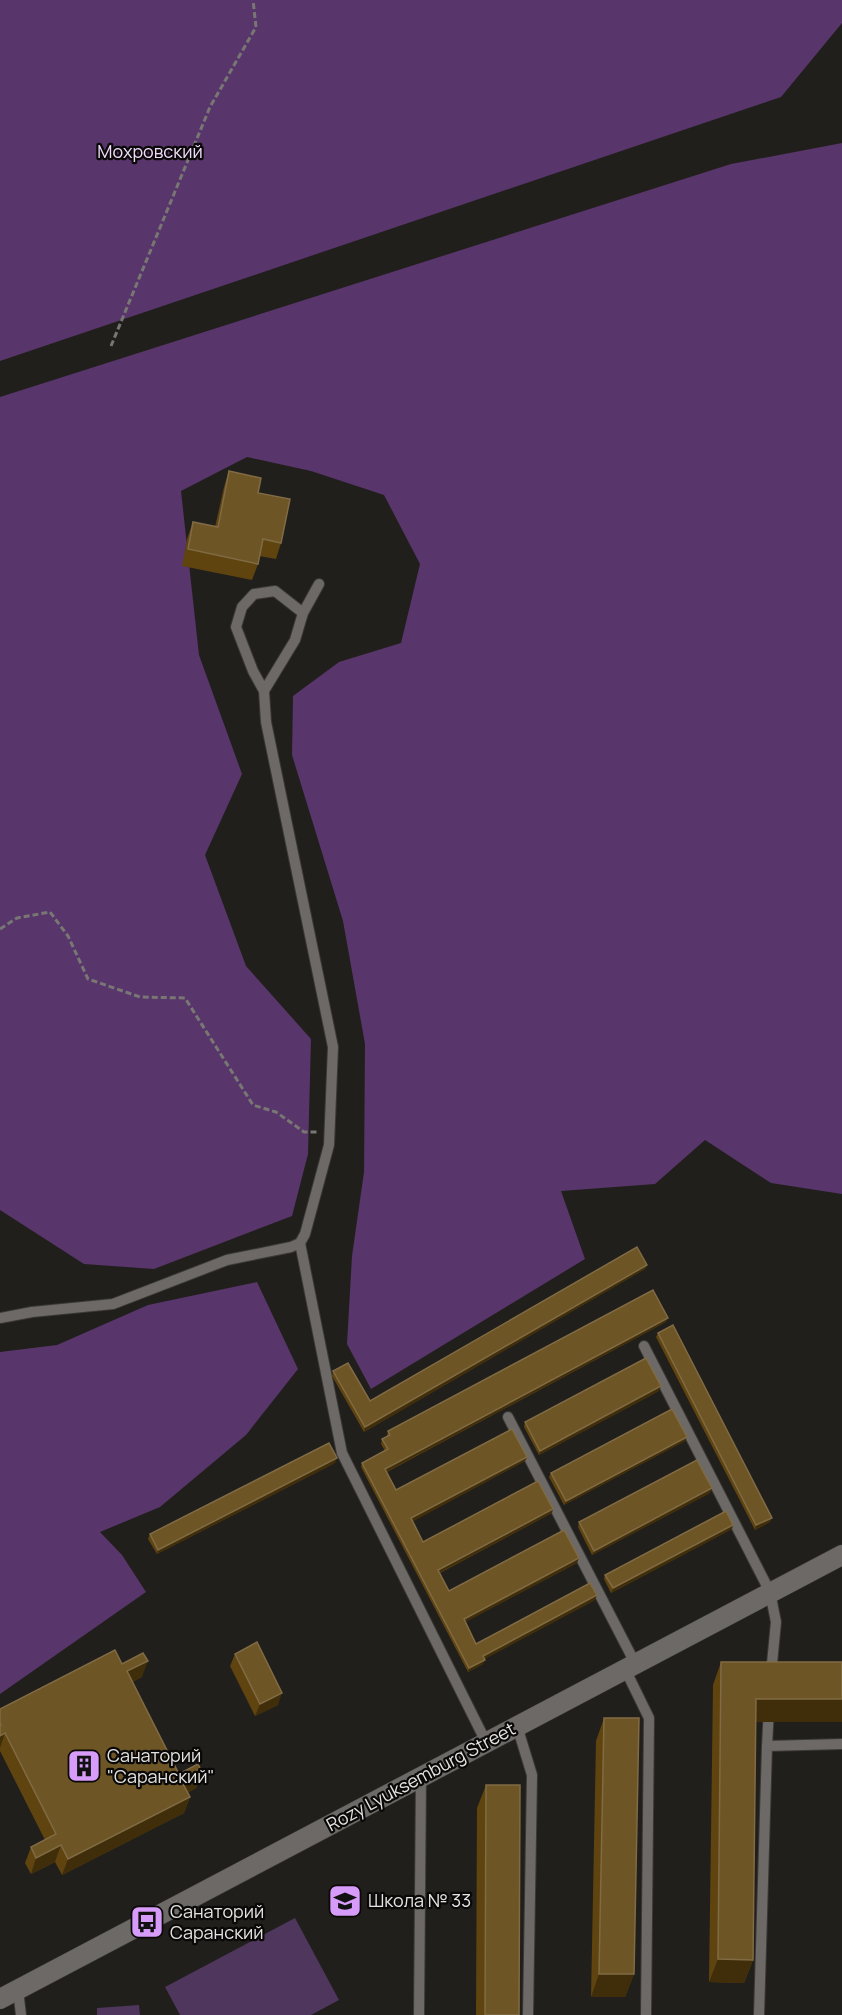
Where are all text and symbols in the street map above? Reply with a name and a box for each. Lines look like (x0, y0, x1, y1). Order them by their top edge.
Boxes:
park label: Мохровский (97, 139, 203, 163)
street label: Rozy Lyuksemburg Street (322, 1716, 519, 1836)
place label: Санаторий "Саранский" (107, 1743, 215, 1788)
building icon: Санаторий "Саранский" (66, 1748, 102, 1784)
school or university icon: Школа № 33 (327, 1883, 363, 1919)
place label: Школа № 33 (368, 1888, 471, 1912)
place label: Санаторий Саранский (170, 1899, 264, 1944)
bus stop icon: Санаторий Саранский (129, 1904, 165, 1940)

